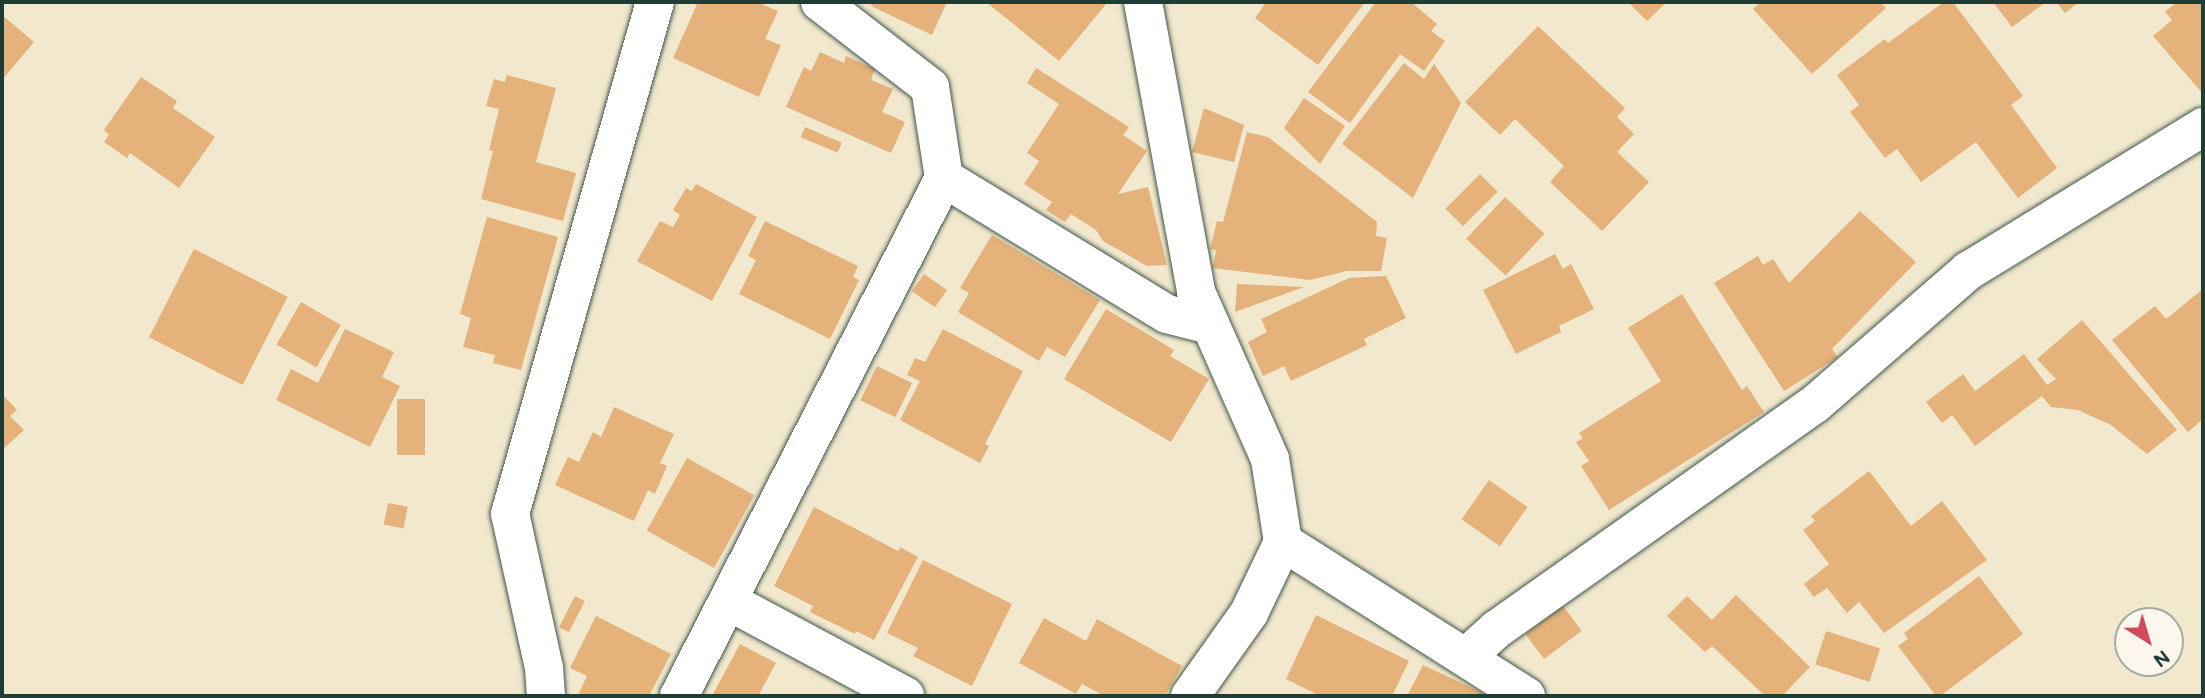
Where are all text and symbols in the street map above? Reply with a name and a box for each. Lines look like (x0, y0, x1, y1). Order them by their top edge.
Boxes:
north arrow (2114, 607, 2184, 677)
text: N (2148, 644, 2173, 671)

